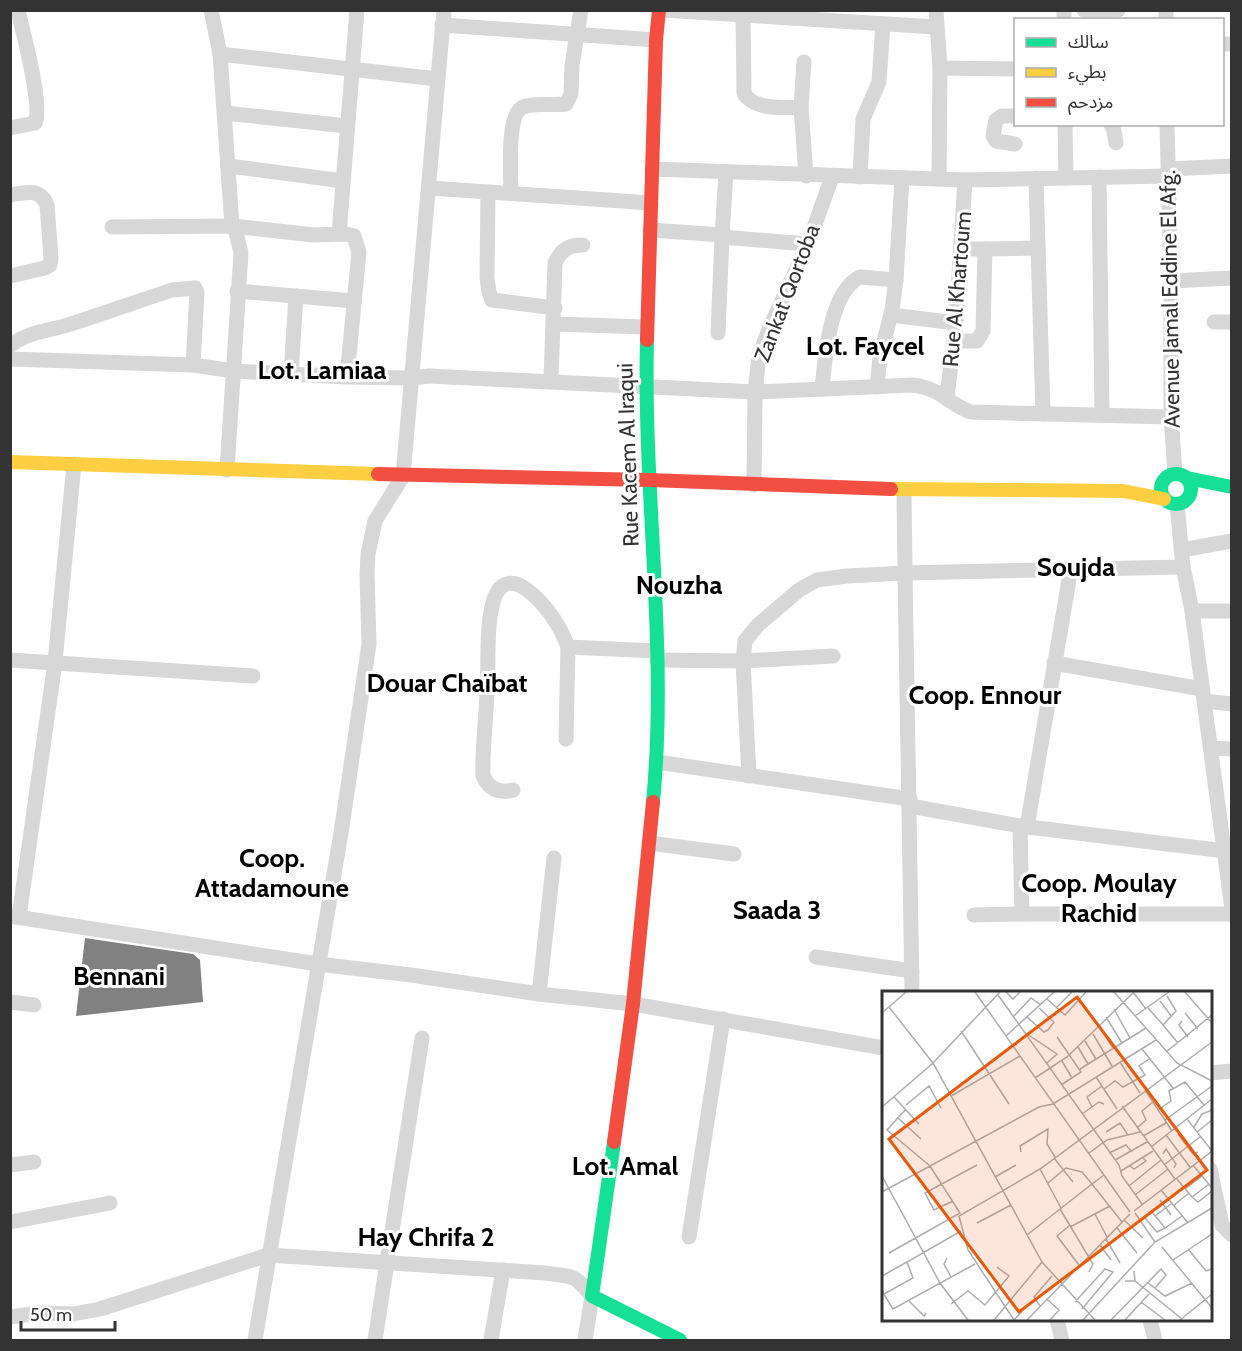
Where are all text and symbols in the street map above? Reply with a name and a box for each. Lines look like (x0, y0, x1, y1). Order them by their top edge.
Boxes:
legend (1014, 18, 1224, 126)
text: سالك (1068, 31, 1109, 53)
text: بطيء (1068, 61, 1106, 85)
text: مزدحم (1068, 91, 1113, 115)
street label: Avenue Jamal Eddine El Afg. (1154, 170, 1186, 428)
street label: Rue Al Khartoum (937, 210, 977, 368)
street label: Zankat Qortoba (748, 220, 826, 366)
district label: Lot. Faycel (806, 330, 925, 362)
district label: Lot. Lamiaa (258, 354, 386, 386)
street label: Rue Kacem Al Iraqui (611, 363, 645, 547)
district label: Soujda (1037, 551, 1115, 583)
district label: Nouzha (636, 569, 722, 601)
district label: Douar Chaïbat (367, 667, 528, 699)
district label: Coop. Ennour (909, 679, 1062, 711)
district label: Coop. Attadamoune (195, 842, 349, 904)
district label: Coop. Moulay Rachid (1021, 867, 1177, 929)
district label: Saada 3 (733, 894, 821, 926)
district label: Bennani (73, 960, 165, 992)
inset map (882, 991, 1212, 1321)
district label: Lot. Amal (572, 1150, 679, 1182)
district label: Hay Chrifa 2 (357, 1221, 495, 1253)
scale bar (21, 1294, 116, 1332)
text: 50 m (30, 1304, 72, 1326)

